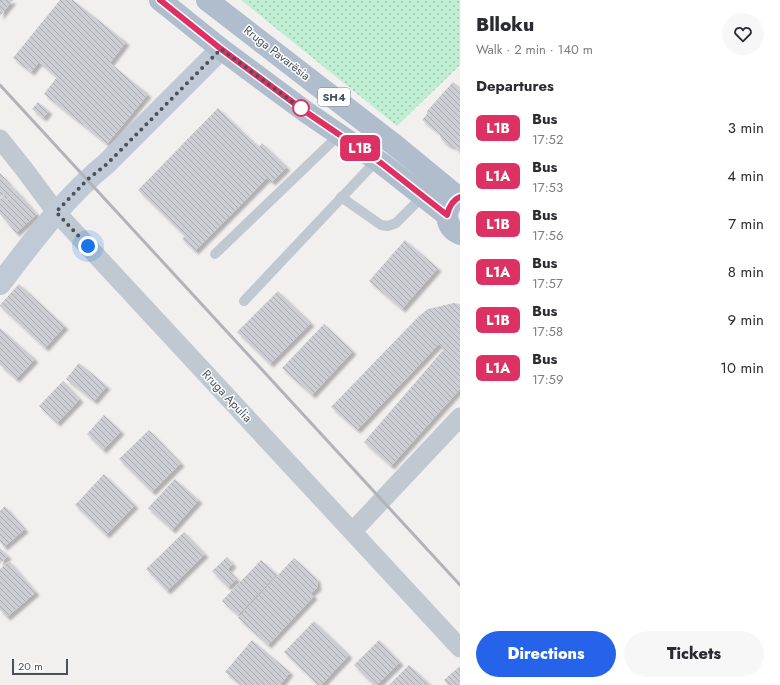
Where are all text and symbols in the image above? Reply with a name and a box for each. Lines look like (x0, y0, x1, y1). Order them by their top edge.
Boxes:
text: Blloku (476, 11, 534, 38)
button: heart (722, 13, 764, 55)
street label: Rruga Pavarësia (240, 21, 314, 85)
text: Walk · 2 min · 140 m (476, 40, 593, 59)
text: Departures (476, 75, 554, 97)
road number: SH4 (318, 88, 350, 106)
unlabelled marker (292, 99, 310, 117)
text: Bus (532, 108, 557, 130)
text: 3 min (728, 117, 764, 139)
text: L1B (486, 118, 510, 138)
text: 17:52 (532, 130, 563, 149)
line badge: L1B (337, 135, 383, 161)
text: L1B (348, 138, 372, 158)
text: Bus (532, 156, 557, 178)
text: 4 min (727, 165, 764, 187)
text: L1A (486, 166, 510, 186)
text: 17:53 (532, 178, 563, 197)
text: Bus (532, 204, 557, 226)
text: 7 min (728, 213, 764, 235)
text: L1B (486, 214, 510, 234)
text: 17:56 (532, 226, 563, 245)
your location (78, 236, 98, 256)
text: Bus (532, 252, 557, 274)
text: 8 min (728, 261, 764, 283)
text: L1A (486, 262, 510, 282)
text: 17:57 (532, 274, 563, 293)
text: Bus (532, 300, 557, 322)
text: 9 min (727, 309, 764, 331)
text: L1B (486, 310, 510, 330)
text: 17:58 (532, 322, 563, 341)
text: Bus (532, 348, 557, 370)
text: 10 min (720, 357, 764, 379)
text: L1A (486, 358, 510, 378)
street label: Rruga Apulia (198, 366, 256, 426)
text: 17:59 (532, 370, 563, 389)
button: Directions (476, 631, 616, 677)
button: Tickets (624, 631, 764, 677)
scale bar (12, 657, 68, 676)
text: 20 m (18, 658, 43, 674)

